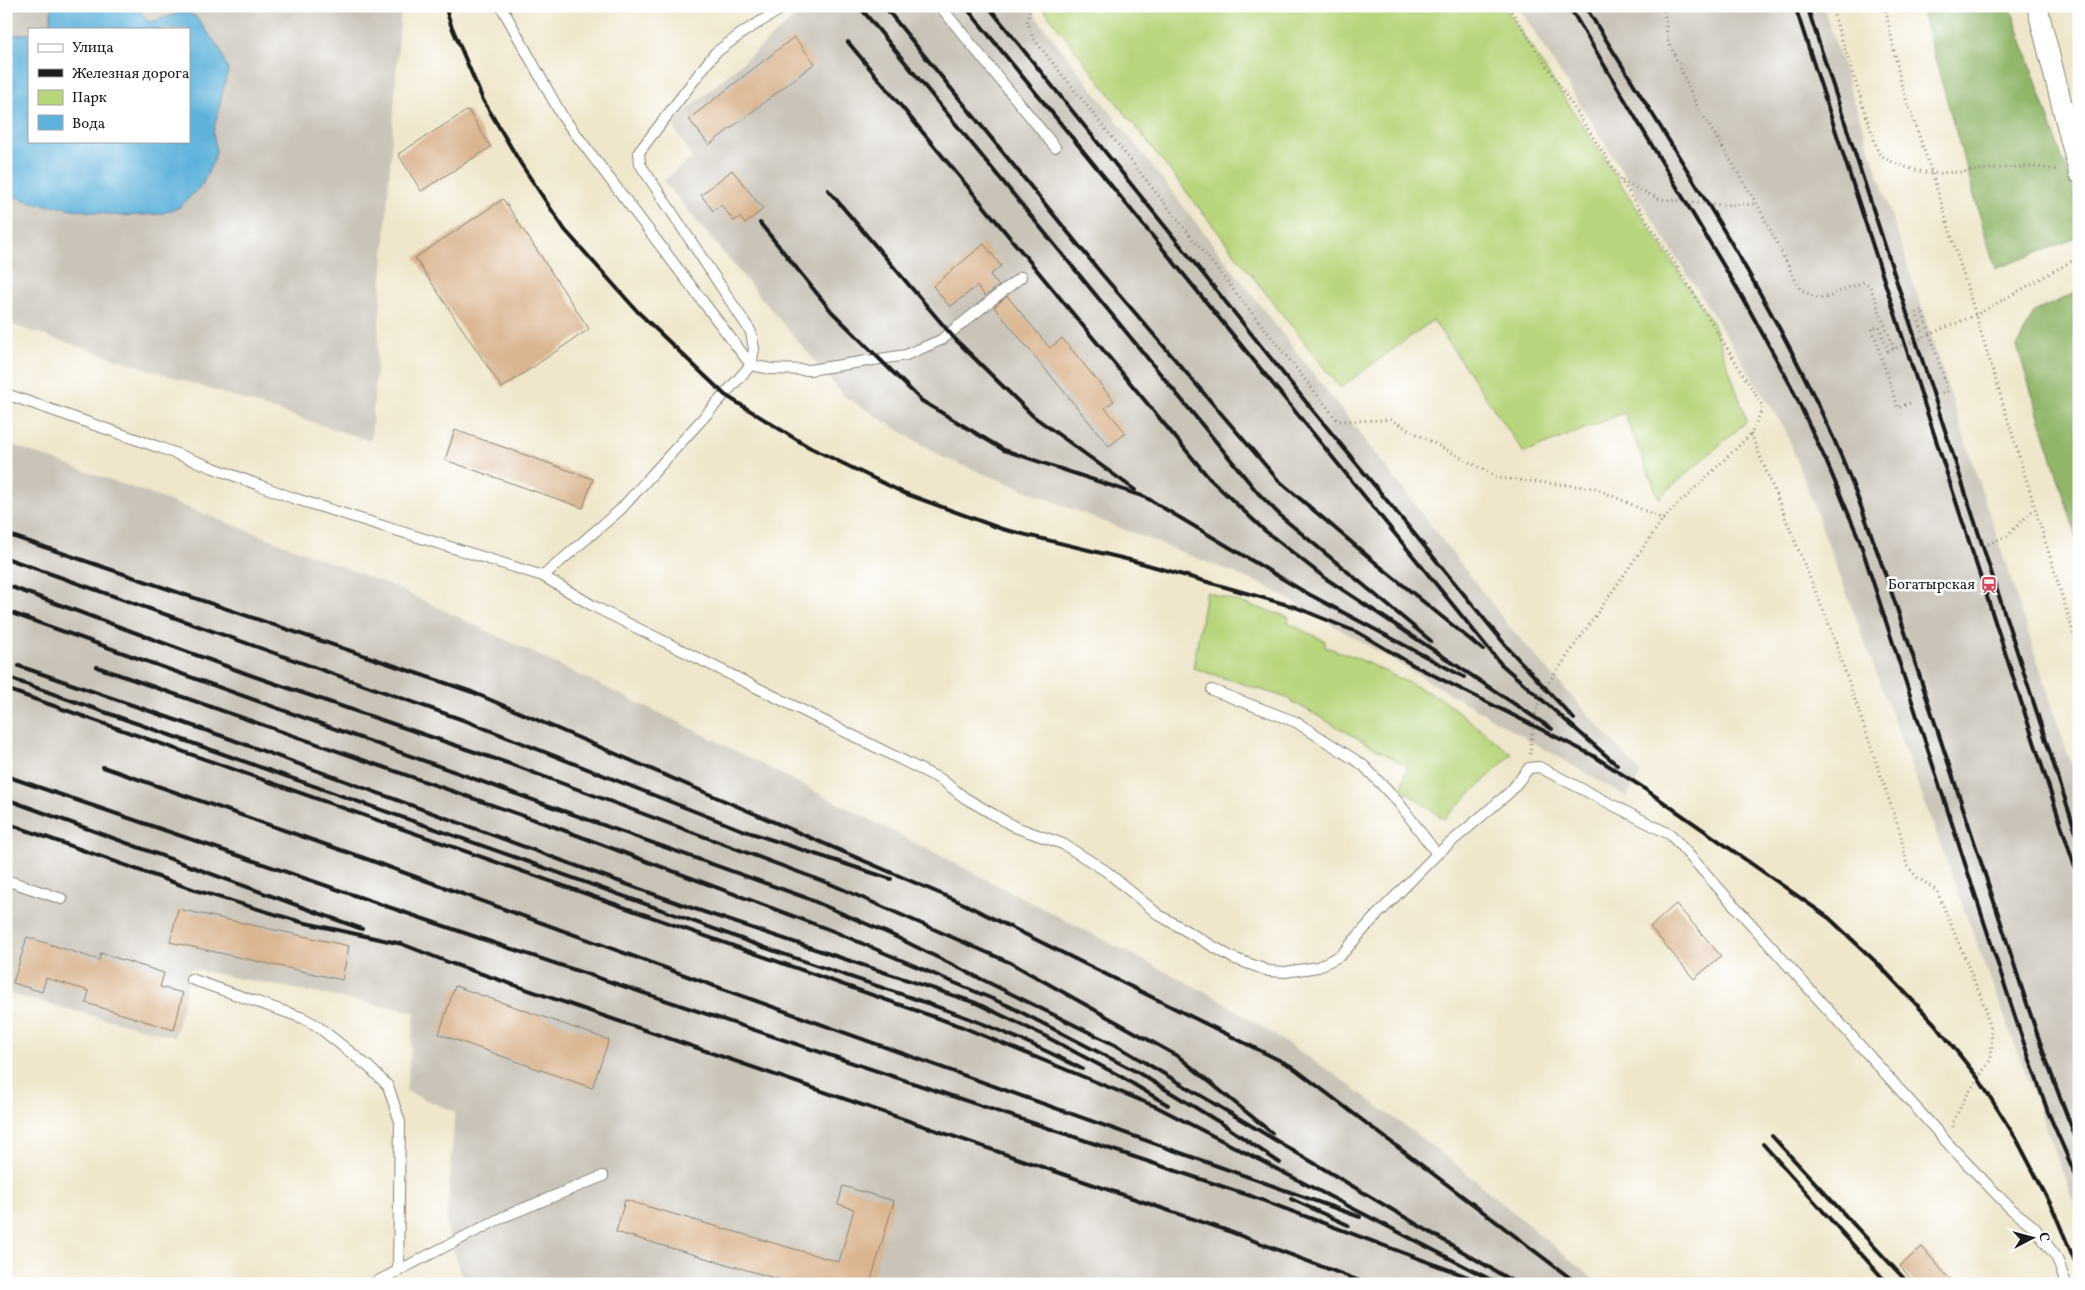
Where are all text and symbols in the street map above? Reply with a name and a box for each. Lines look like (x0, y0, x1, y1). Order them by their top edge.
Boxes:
legend (28, 28, 190, 142)
text: Улица (72, 38, 114, 59)
text: Железная дорога (72, 64, 189, 85)
text: Парк (72, 88, 107, 109)
text: Вода (72, 114, 105, 135)
place label: Богатырская (1888, 575, 1975, 596)
station icon: Богатырская (1979, 575, 1999, 595)
north arrow (2008, 1212, 2058, 1262)
text: С (2034, 1231, 2053, 1242)

